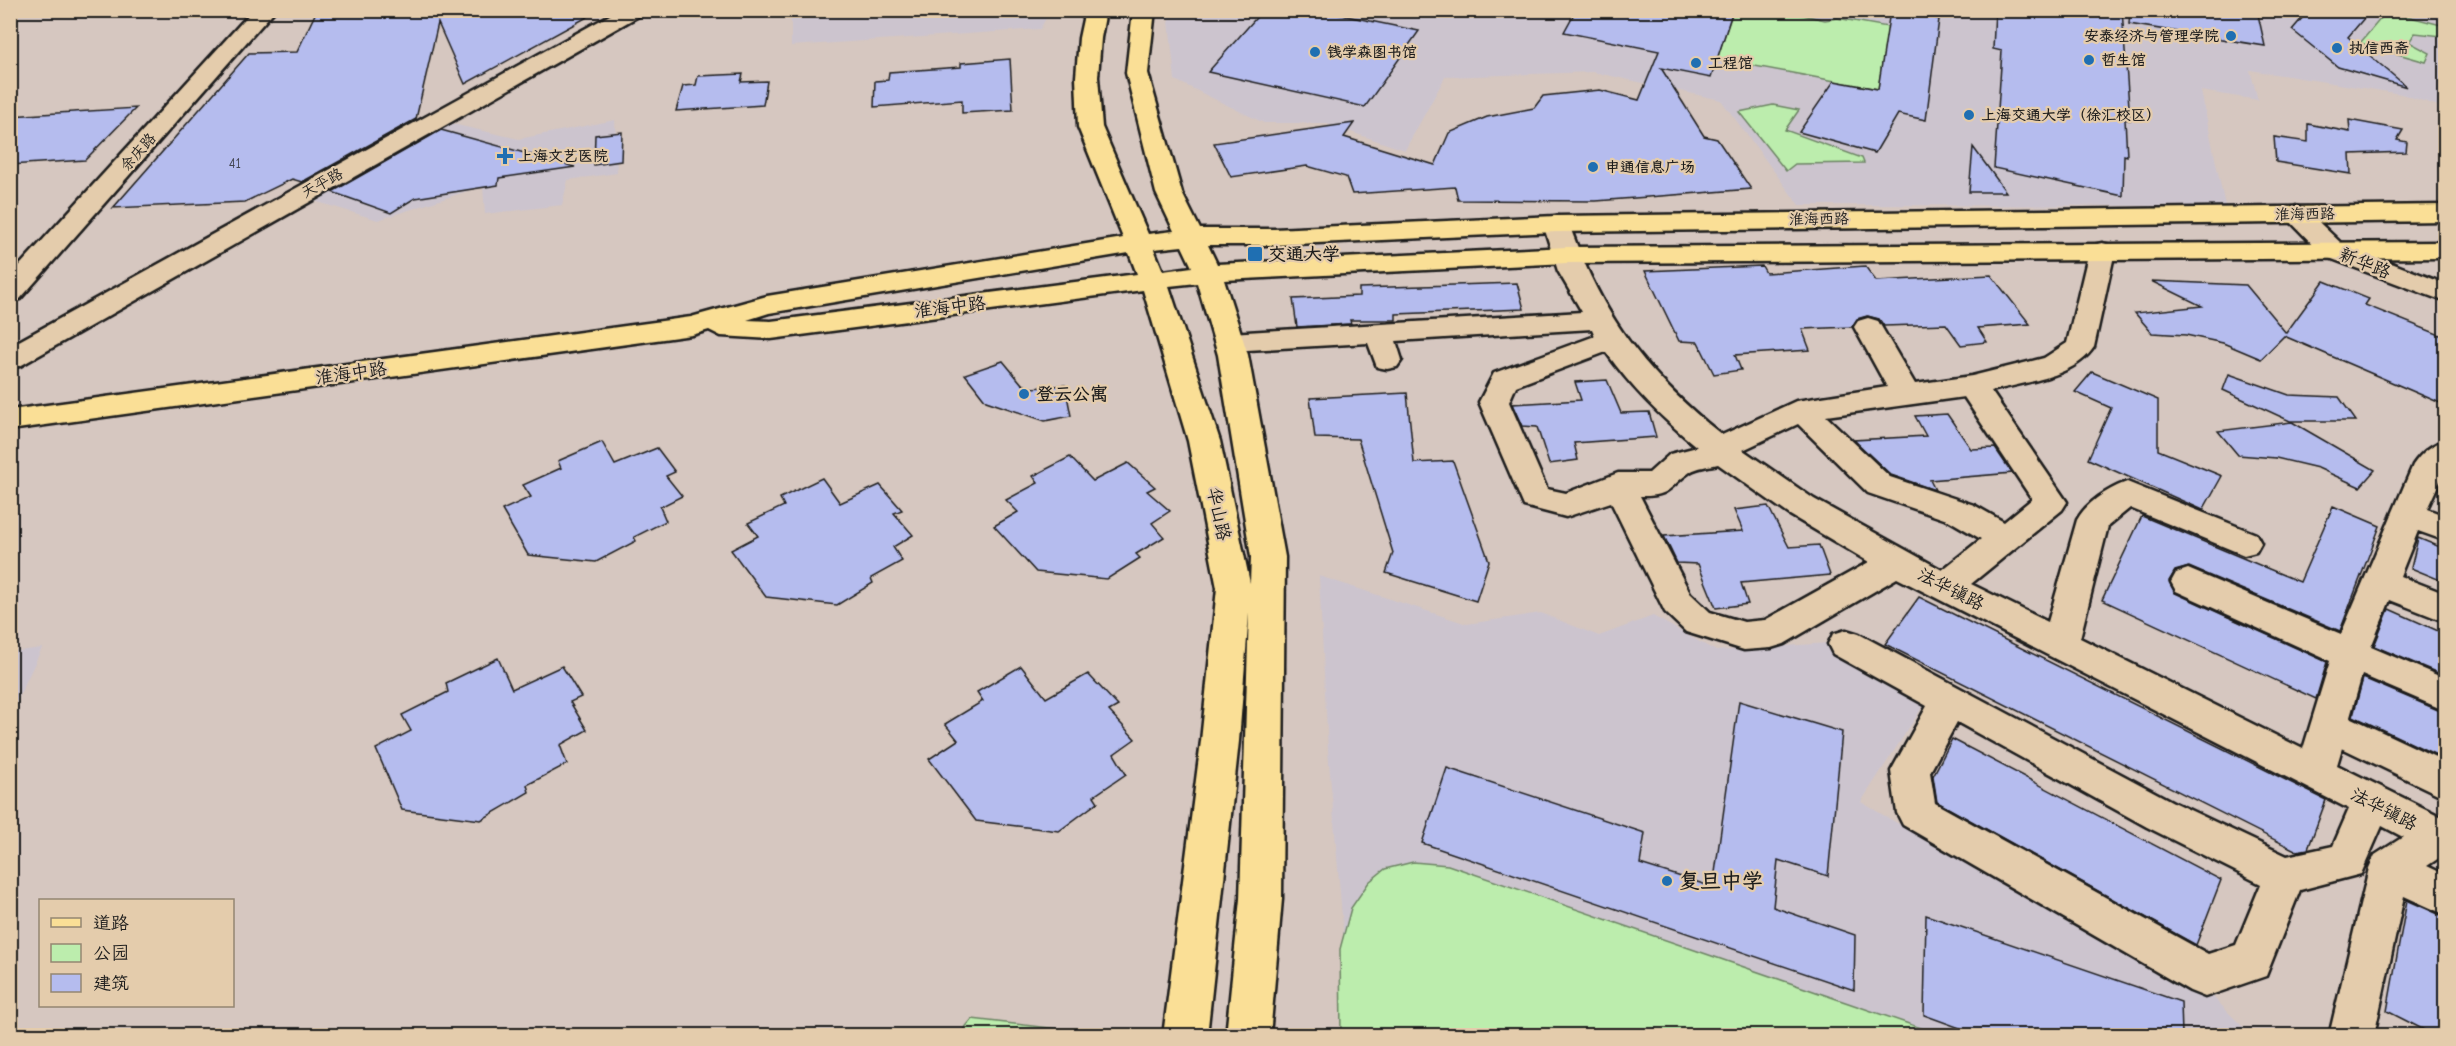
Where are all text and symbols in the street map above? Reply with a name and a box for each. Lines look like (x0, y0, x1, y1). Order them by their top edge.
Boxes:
place label: 安泰经济与管理学院 (2084, 27, 2219, 45)
marker: 安泰经济与管理学院 (2224, 29, 2238, 43)
place label: 执信西斋 (2349, 39, 2409, 57)
marker: 执信西斋 (2330, 41, 2344, 55)
place label: 钱学森图书馆 (1327, 43, 1417, 61)
marker: 钱学森图书馆 (1308, 45, 1322, 59)
place label: 哲生馆 (2101, 51, 2146, 69)
marker: 哲生馆 (2082, 53, 2096, 67)
place label: 工程馆 (1708, 54, 1753, 72)
marker: 工程馆 (1689, 56, 1703, 70)
place label: 上海交通大学（徐汇校区） (1981, 106, 2161, 124)
marker: 上海交通大学（徐汇校区） (1962, 108, 1976, 122)
street label: 余庆路 (116, 129, 160, 175)
marker: 上海文艺医院 (496, 147, 514, 165)
place label: 上海文艺医院 (518, 147, 608, 165)
house number: 41 (229, 155, 241, 172)
place label: 申通信息广场 (1605, 158, 1695, 176)
marker: 申通信息广场 (1586, 160, 1600, 174)
street label: 天平路 (298, 164, 346, 202)
street label: 淮海西路 (2275, 204, 2335, 224)
street label: 淮海西路 (1789, 209, 1849, 229)
place label: 交通大学 (1268, 244, 1340, 265)
street label: 新华路 (2336, 244, 2394, 283)
marker: 交通大学 (1246, 245, 1264, 263)
street label: 淮海中路 (913, 293, 987, 322)
street label: 淮海中路 (314, 358, 388, 389)
place label: 登云公寓 (1036, 384, 1108, 405)
marker: 登云公寓 (1017, 387, 1031, 401)
street label: 华山路 (1203, 486, 1234, 543)
street label: 法华镇路 (1914, 564, 1988, 615)
street label: 法华镇路 (2347, 784, 2421, 835)
place label: 复旦中学 (1679, 869, 1763, 893)
marker: 复旦中学 (1660, 874, 1674, 888)
legend (39, 899, 234, 1007)
text: 道路 (93, 913, 129, 934)
text: 公园 (93, 943, 129, 964)
text: 建筑 (93, 973, 129, 994)

